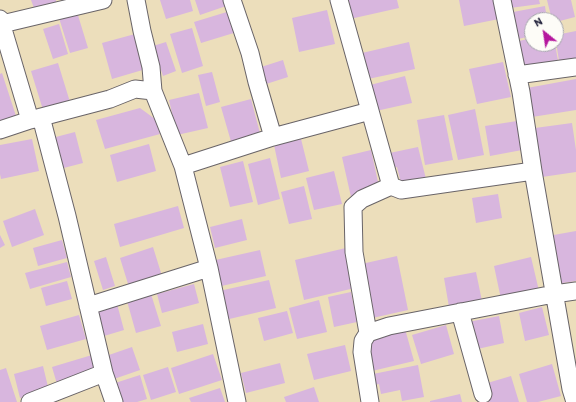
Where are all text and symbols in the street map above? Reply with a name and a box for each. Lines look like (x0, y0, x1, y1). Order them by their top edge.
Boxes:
north arrow (524, 12, 564, 52)
text: N (532, 15, 545, 30)

